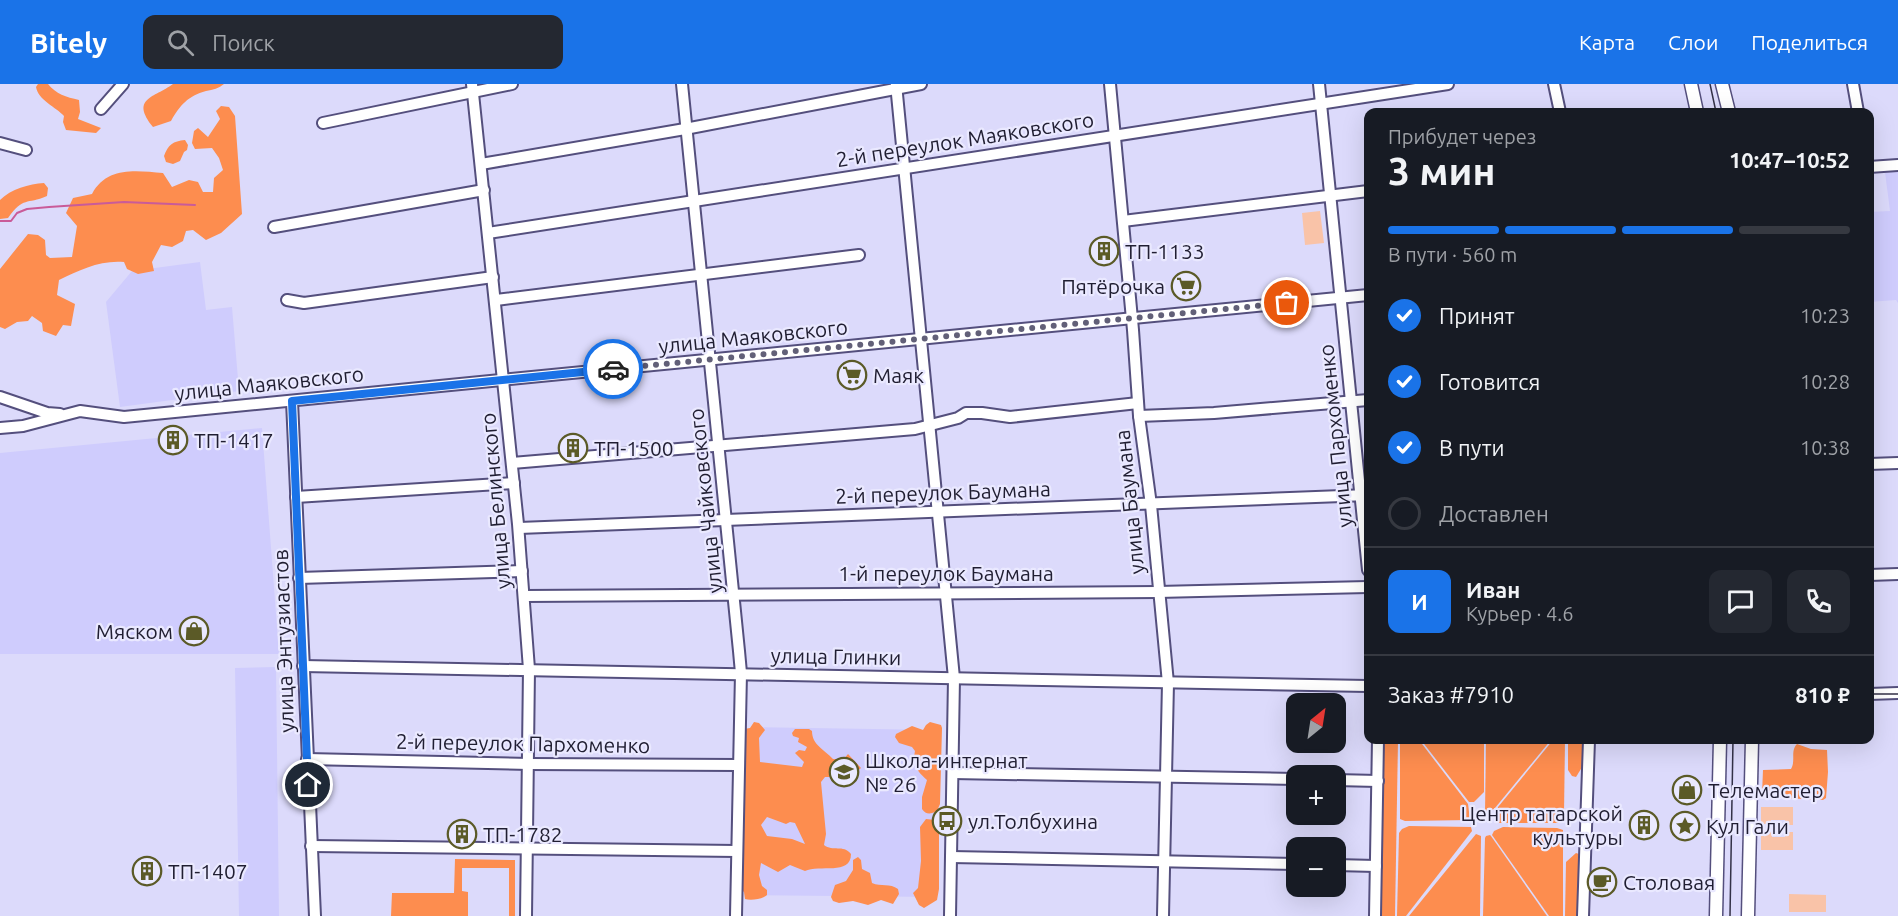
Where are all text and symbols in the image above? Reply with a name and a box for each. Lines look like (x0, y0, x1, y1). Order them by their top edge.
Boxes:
search box (143, 15, 563, 69)
icon: search (164, 26, 197, 59)
text: Bitely (30, 27, 107, 58)
text: Поиск (212, 30, 275, 55)
text: Карта (1579, 30, 1635, 54)
text: Слои (1668, 30, 1718, 54)
text: Поделиться (1751, 30, 1868, 54)
street label: 2-й переулок Маяковского (834, 107, 1096, 171)
text: Прибудет через (1388, 125, 1536, 148)
text: 10:47–10:52 (1729, 147, 1850, 172)
text: 3 мин (1388, 149, 1496, 192)
building icon: ТП-1133 (1088, 235, 1120, 267)
place label: ТП-1133 (1125, 239, 1205, 263)
text: В пути · 560 m (1388, 243, 1517, 266)
supermarket icon: Пятёрочка (1170, 270, 1202, 302)
place label: Пятёрочка (1061, 274, 1165, 298)
pin (1261, 277, 1312, 328)
icon: bag (1270, 286, 1303, 319)
icon: check (1388, 299, 1421, 332)
text: Принят (1439, 303, 1515, 328)
text: 10:23 (1800, 304, 1850, 327)
street label: улица Маяковского (657, 314, 849, 358)
courier (583, 339, 643, 399)
street label: улица Пархоменко (1313, 343, 1357, 529)
icon: car (597, 353, 630, 386)
supermarket icon: Маяк (836, 359, 868, 391)
street label: улица Маяковского (173, 361, 365, 405)
place label: Маяк (873, 363, 924, 387)
icon: check (1388, 365, 1421, 398)
text: Готовится (1439, 369, 1540, 394)
text: 10:28 (1800, 370, 1850, 393)
street label: улица Чайковского (683, 407, 727, 595)
street label: улица Белинского (475, 412, 515, 590)
building icon: ТП-1417 (157, 424, 189, 456)
place label: ТП-1417 (194, 428, 274, 452)
street label: улица Баумана (1109, 429, 1149, 575)
icon: check (1388, 431, 1421, 464)
building icon: ТП-1500 (557, 432, 589, 464)
text: В пути (1439, 435, 1505, 460)
place label: ТП-1500 (594, 436, 674, 460)
text: 10:38 (1800, 436, 1850, 459)
street label: 2-й переулок Баумана (835, 476, 1051, 508)
text: Доставлен (1439, 501, 1549, 526)
street label: улица Энтузиастов (268, 549, 298, 733)
street label: 1-й переулок Баумана (838, 561, 1054, 585)
button: chat (1709, 570, 1772, 633)
button: phone (1787, 570, 1850, 633)
text: Иван (1466, 577, 1520, 602)
text: И (1411, 589, 1428, 614)
text: Курьер · 4.6 (1466, 602, 1573, 625)
shop icon: Мяском (178, 615, 210, 647)
place label: Мяском (96, 619, 173, 643)
street label: улица Глинки (770, 643, 902, 669)
text: Заказ #7910 (1388, 682, 1514, 707)
text: 810 ₽ (1795, 682, 1850, 707)
north arrow (1286, 693, 1346, 753)
map controls (1286, 693, 1346, 897)
street label: 2-й переулок Пархоменко (396, 729, 650, 757)
place label: Школа-интернат № 26 (865, 748, 1028, 796)
school or university icon: Школа-интернат № 26 (828, 756, 860, 788)
pin (282, 759, 333, 810)
button: + (1286, 765, 1346, 825)
icon: home (291, 768, 324, 801)
shop icon: Телемастер (1671, 774, 1703, 806)
place label: Телемастер (1708, 778, 1824, 802)
place label: Центр татарской культуры (1461, 801, 1623, 849)
bus stop icon: ул.Толбухина (931, 805, 963, 837)
place label: ул.Толбухина (968, 809, 1098, 833)
building icon: Центр татарской культуры (1628, 809, 1660, 841)
place icon: Кул Гали (1669, 810, 1701, 842)
place label: Кул Гали (1706, 814, 1789, 838)
building icon: ТП-1782 (446, 818, 478, 850)
place label: ТП-1782 (483, 822, 563, 846)
button: − (1286, 837, 1346, 897)
building icon: ТП-1407 (131, 855, 163, 887)
place label: ТП-1407 (168, 859, 248, 883)
cafe icon: Столовая (1586, 866, 1618, 898)
place label: Столовая (1623, 870, 1715, 894)

